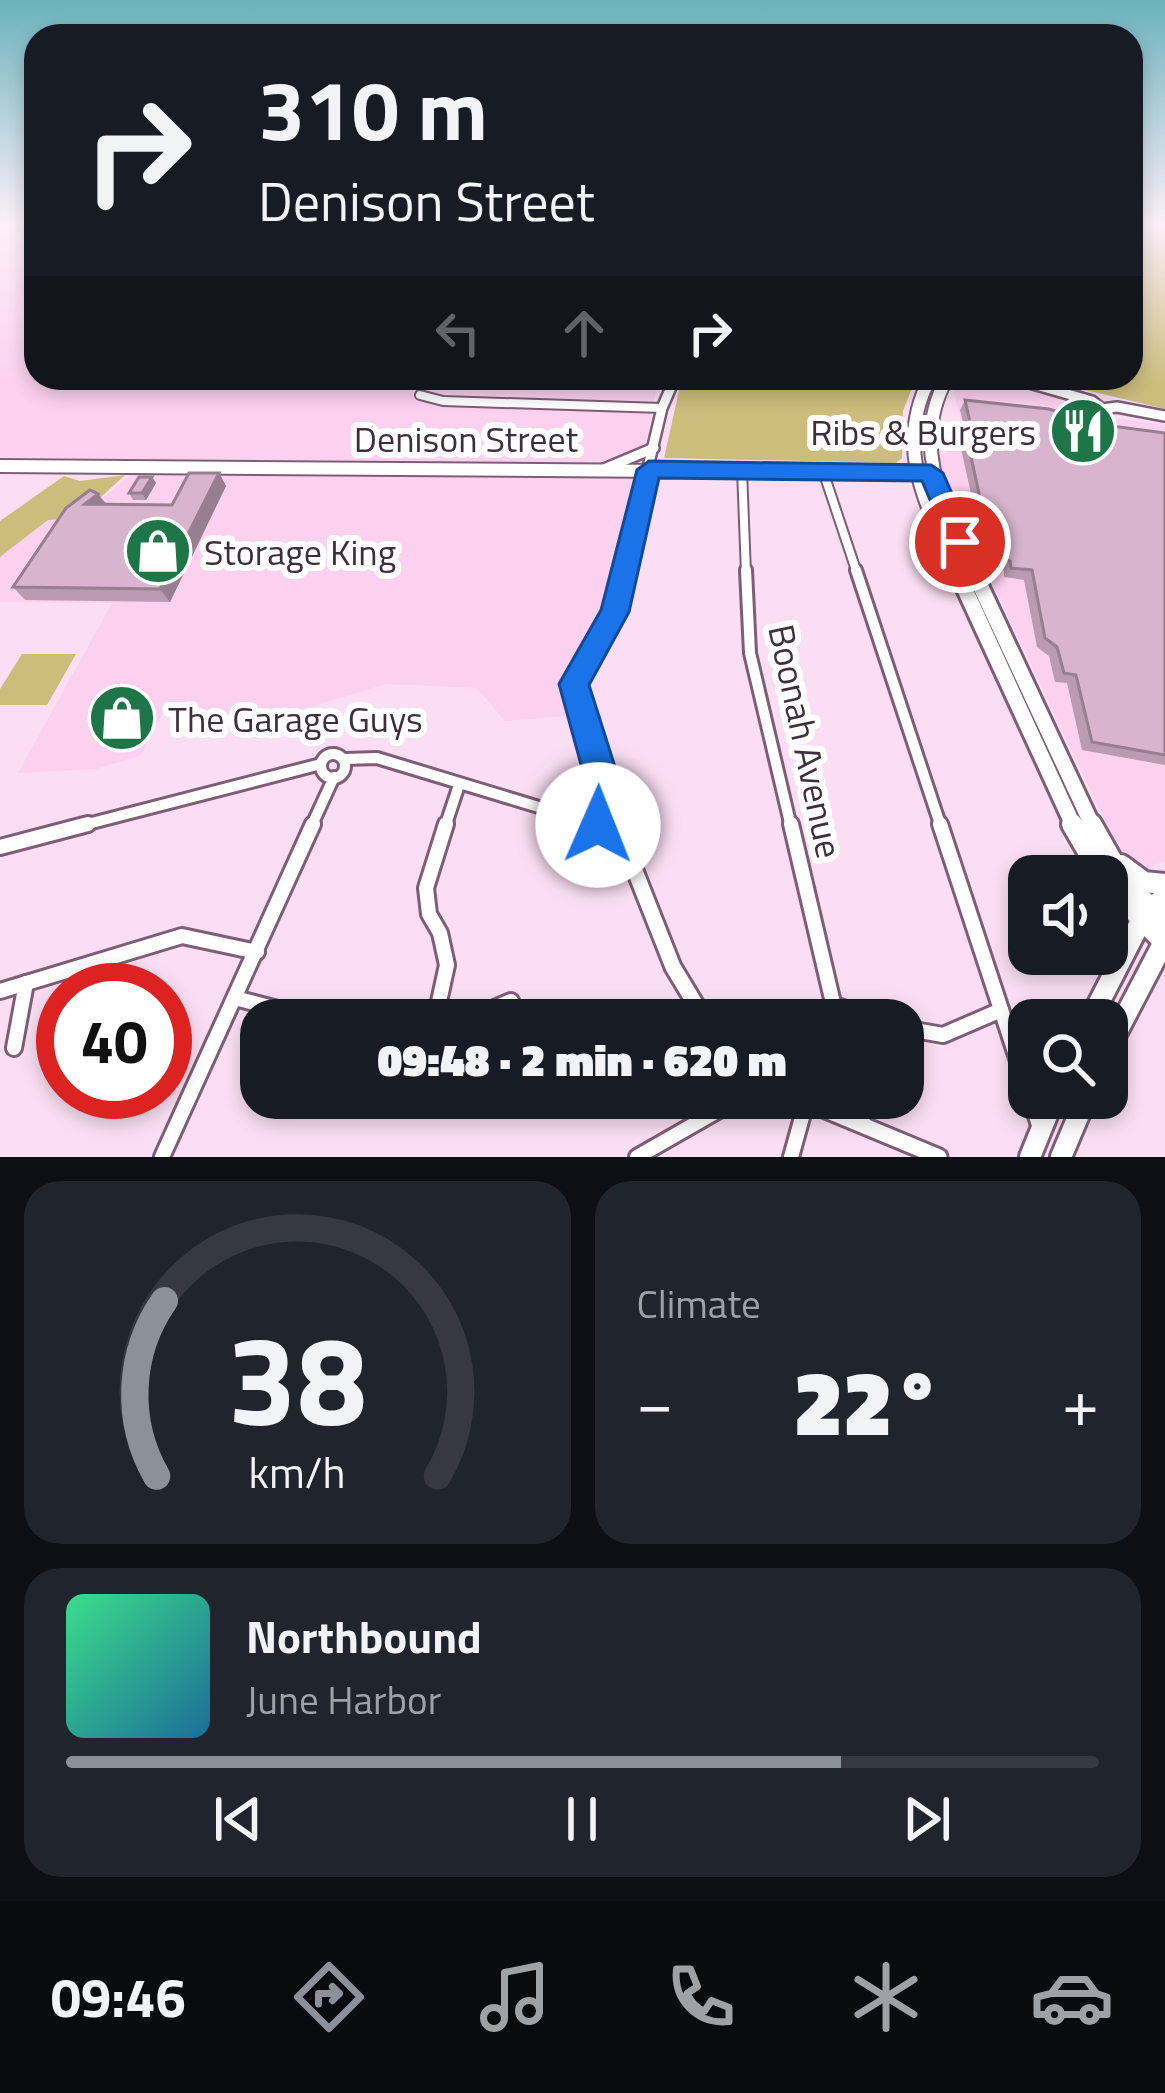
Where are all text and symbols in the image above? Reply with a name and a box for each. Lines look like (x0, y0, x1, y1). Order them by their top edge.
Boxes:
text: 310 m (258, 45, 488, 173)
icon: right (60, 72, 216, 228)
text: Denison Street (258, 160, 595, 242)
icon: left (425, 300, 491, 366)
icon: ahead (551, 300, 617, 366)
icon: right (677, 300, 743, 366)
restaurant icon: Ribs & Burgers (1048, 396, 1118, 466)
place label: Ribs & Burgers (810, 404, 1036, 459)
street label: Denison Street (354, 411, 579, 466)
pin (909, 491, 1011, 593)
icon: arrive (927, 509, 993, 575)
shop icon: Storage King (123, 516, 193, 586)
place label: Storage King (204, 524, 396, 579)
street label: Boonah Avenue (754, 619, 858, 863)
shop icon: The Garage Guys (87, 683, 157, 753)
place label: The Garage Guys (168, 691, 423, 746)
position arrow (535, 762, 661, 888)
map controls (1008, 855, 1128, 1119)
button: sound (1008, 855, 1128, 975)
speed limit sign: 40 (36, 963, 192, 1119)
button: search (1008, 999, 1128, 1119)
text: 09:48 · 2 min · 620 m (378, 1025, 786, 1093)
text: Climate (637, 1274, 761, 1333)
text: 38 (227, 1284, 367, 1473)
text: 22° (794, 1333, 942, 1470)
text: − (637, 1351, 673, 1452)
text: + (1062, 1351, 1099, 1452)
text: km/h (249, 1438, 346, 1504)
text: Northbound (246, 1602, 482, 1670)
text: June Harbor (246, 1670, 441, 1729)
icon: previous (205, 1786, 271, 1852)
icon: pause (549, 1786, 615, 1852)
icon: next (894, 1786, 960, 1852)
icon: directions (287, 1955, 371, 2039)
icon: music (473, 1955, 557, 2039)
icon: phone (659, 1955, 743, 2039)
icon: climate (844, 1955, 928, 2039)
icon: car (1030, 1955, 1114, 2039)
text: 09:46 (51, 1956, 186, 2038)

